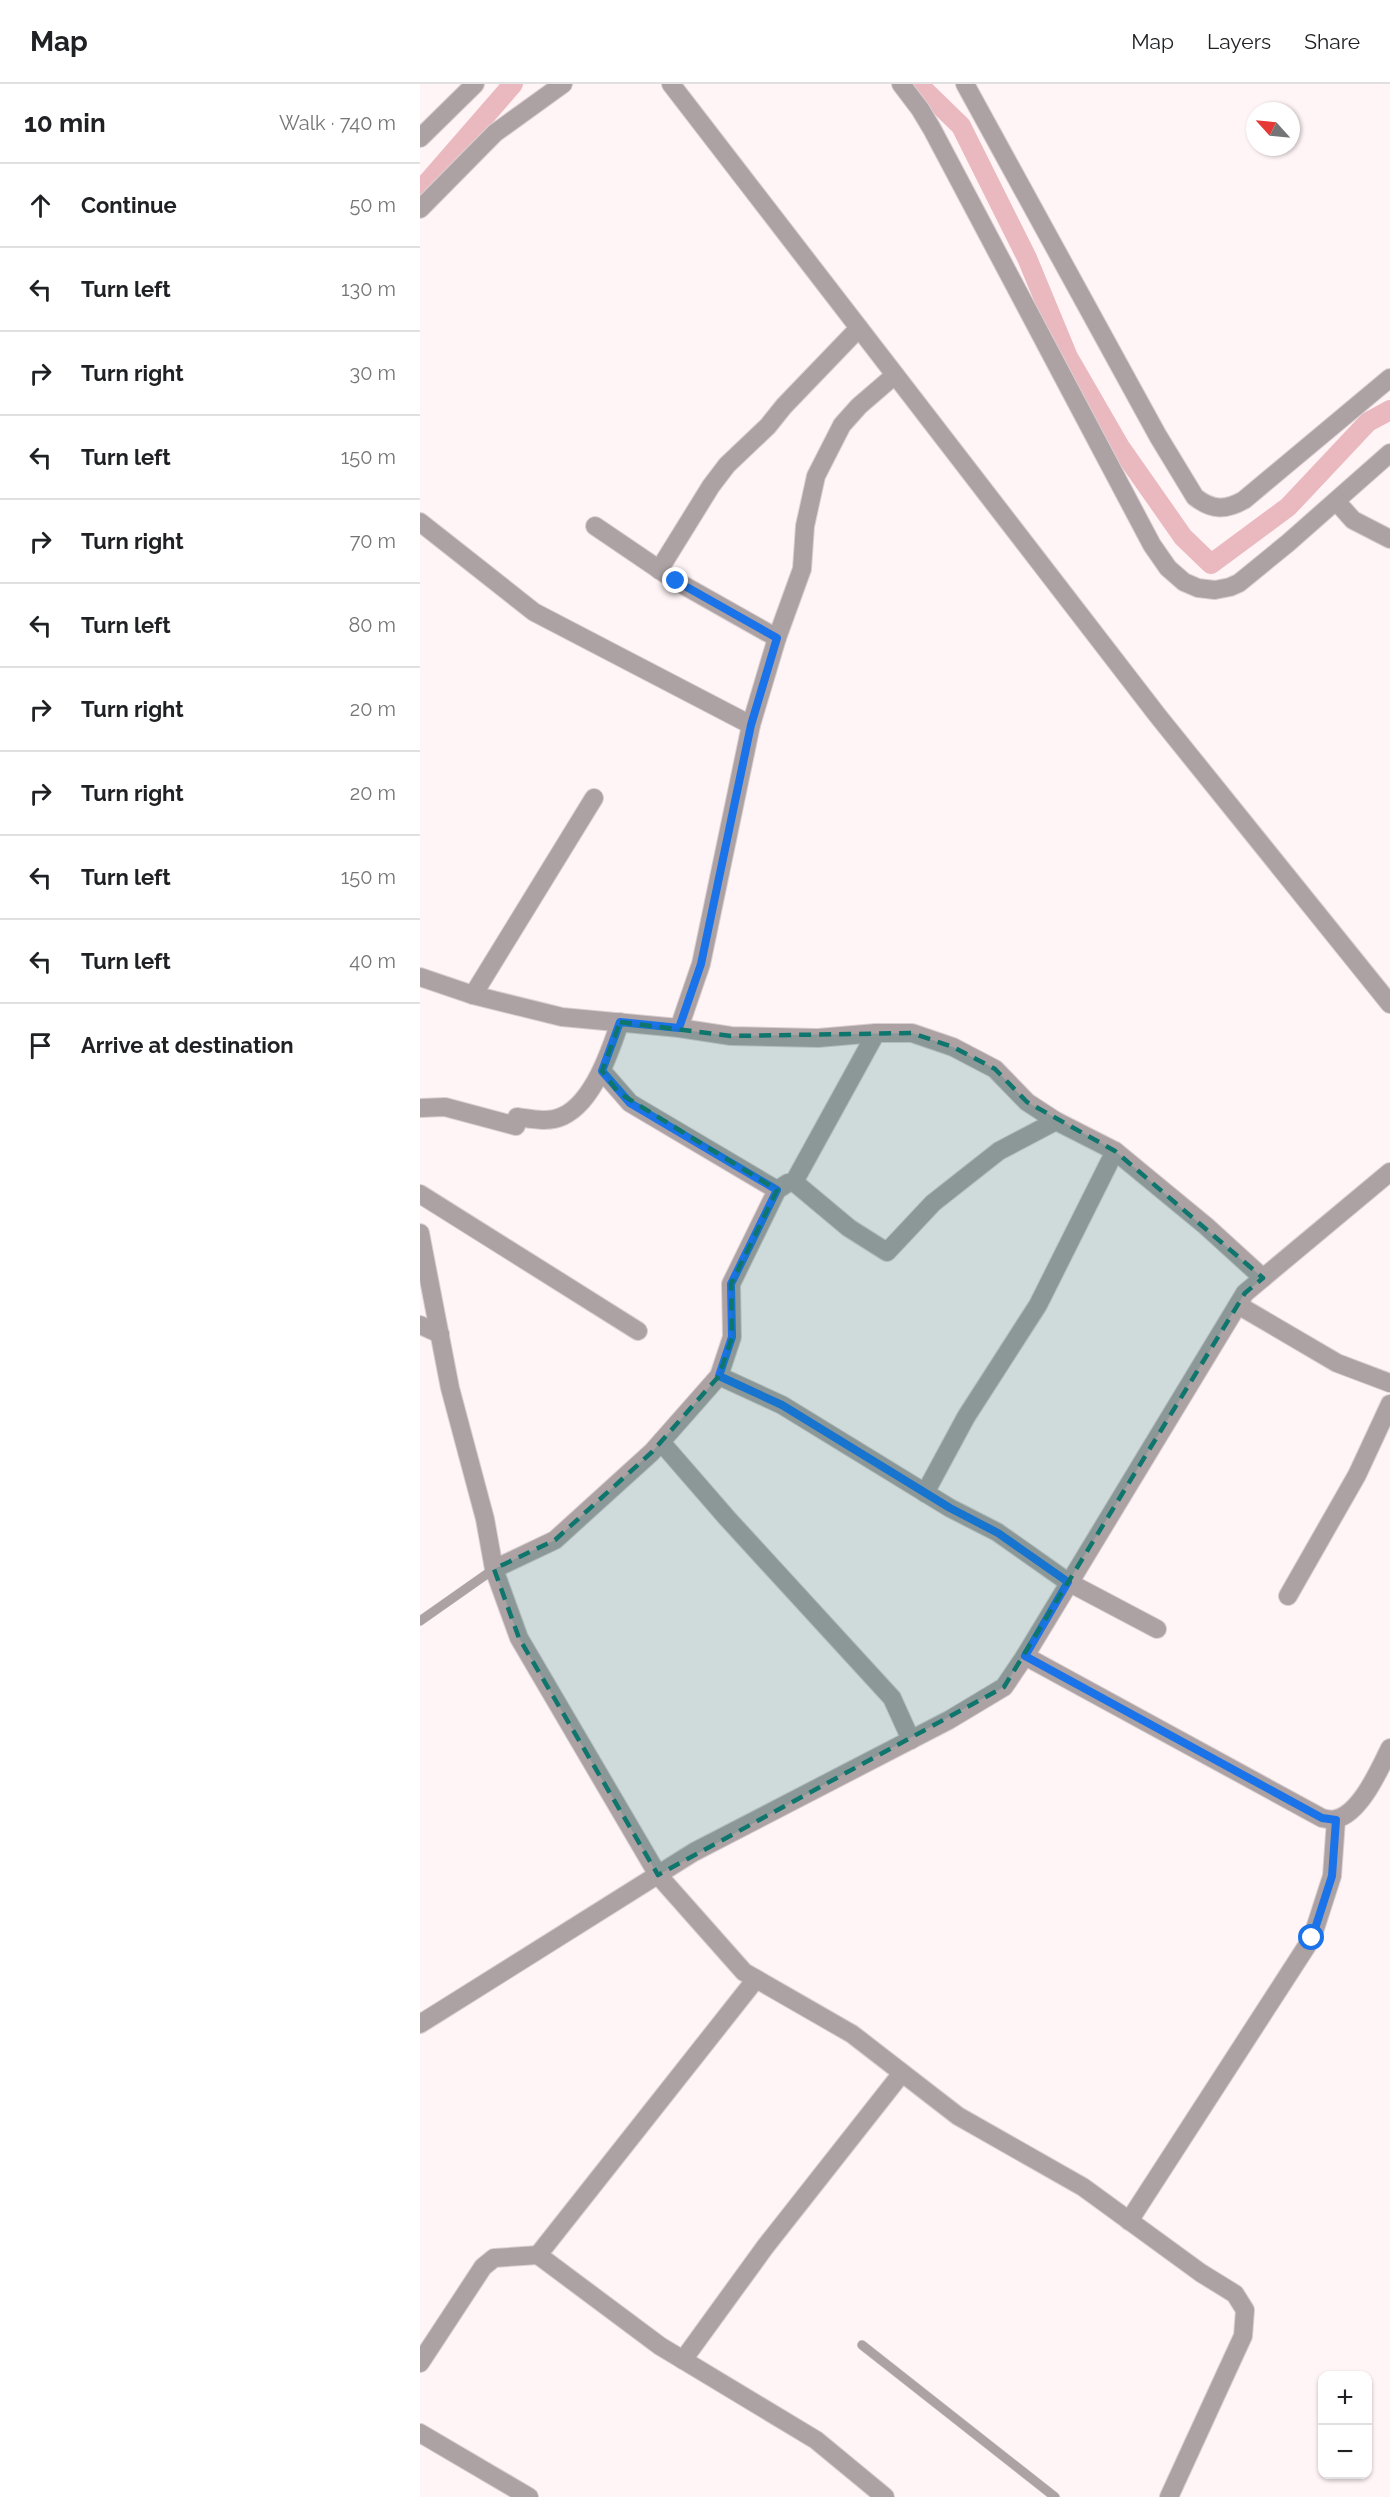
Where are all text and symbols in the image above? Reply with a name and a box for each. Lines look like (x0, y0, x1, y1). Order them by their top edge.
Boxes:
text: Map (30, 25, 88, 58)
text: Map (1131, 29, 1174, 54)
text: Layers (1207, 29, 1271, 54)
text: Share (1304, 29, 1360, 54)
north arrow (1246, 102, 1300, 156)
text: 10 min (24, 108, 106, 138)
text: Walk · 740 m (279, 111, 396, 135)
icon: ahead (24, 189, 57, 222)
text: Continue (81, 192, 177, 218)
text: 50 m (349, 193, 396, 217)
icon: left (24, 273, 57, 306)
text: Turn left (81, 276, 171, 302)
text: 130 m (341, 277, 396, 301)
icon: right (24, 357, 57, 390)
text: Turn right (81, 360, 184, 386)
text: 30 m (350, 361, 396, 385)
icon: left (24, 441, 57, 474)
text: Turn left (81, 444, 171, 470)
text: 150 m (341, 445, 396, 469)
icon: right (24, 525, 57, 558)
text: Turn right (81, 528, 184, 554)
text: 70 m (350, 529, 396, 553)
route end (662, 567, 688, 593)
icon: left (24, 609, 57, 642)
text: Turn left (81, 612, 171, 638)
text: 80 m (348, 613, 396, 637)
icon: right (24, 693, 57, 726)
text: Turn right (81, 696, 184, 722)
text: 20 m (350, 697, 396, 721)
icon: right (24, 777, 57, 810)
text: Turn right (81, 780, 184, 806)
text: 20 m (350, 781, 396, 805)
icon: left (24, 861, 57, 894)
text: Turn left (81, 864, 171, 890)
text: 150 m (341, 865, 396, 889)
icon: left (24, 945, 57, 978)
text: Turn left (81, 948, 171, 974)
text: 40 m (349, 949, 396, 973)
icon: arrive (24, 1029, 57, 1062)
text: Arrive at destination (81, 1032, 294, 1058)
route start (1298, 1924, 1324, 1950)
map controls (1318, 2371, 1372, 2479)
button: + (1318, 2371, 1372, 2425)
button: − (1318, 2425, 1372, 2479)

